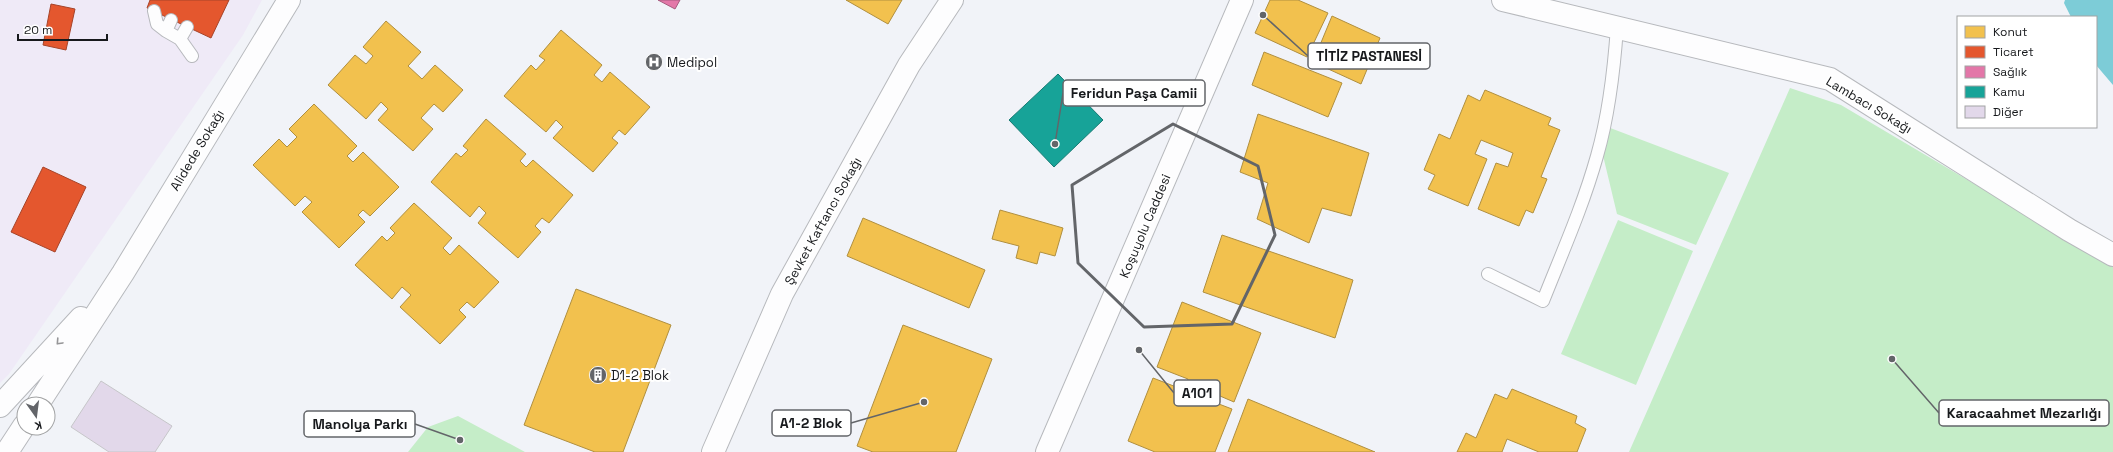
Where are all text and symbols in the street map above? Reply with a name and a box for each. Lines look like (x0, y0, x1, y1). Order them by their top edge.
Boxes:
scale bar (18, 16, 107, 42)
legend (1957, 16, 2097, 128)
text: 20 m (24, 22, 52, 38)
text: Konut (1993, 24, 2028, 40)
callout: TİTİZ PASTANESİ (1308, 43, 1430, 69)
text: Ticaret (1993, 44, 2034, 60)
text: TİTİZ PASTANESİ (1316, 47, 1422, 65)
hospital icon: Medipol (644, 52, 664, 72)
place label: Medipol (667, 54, 717, 71)
text: Sağlık (1993, 64, 2028, 80)
street label: Lambacı Sokağı (1823, 73, 1915, 137)
callout: Feridun Paşa Camii (1063, 80, 1205, 106)
text: Feridun Paşa Camii (1071, 84, 1197, 102)
text: Kamu (1993, 84, 2025, 100)
text: Diğer (1993, 104, 2024, 120)
street label: Alidede Sokağı (166, 106, 228, 194)
street label: Şevket Kaftancı Sokağı (781, 154, 865, 288)
street label: Koşuyolu Caddesi (1115, 172, 1175, 280)
one-way arrow (56, 338, 63, 345)
building icon: D1-2 Blok (588, 365, 608, 385)
place label: D1-2 Blok (611, 367, 669, 384)
callout: A101 (1174, 380, 1220, 406)
text: A101 (1182, 384, 1212, 402)
north arrow (16, 396, 56, 436)
callout: Karacaahmet Mezarlığı (1939, 400, 2109, 426)
text: Karacaahmet Mezarlığı (1947, 404, 2101, 422)
callout: A1-2 Blok (772, 410, 851, 436)
callout: Manolya Parkı (304, 411, 415, 437)
text: A1-2 Blok (780, 414, 842, 432)
text: Manolya Parkı (312, 415, 408, 433)
text: K (33, 418, 43, 433)

